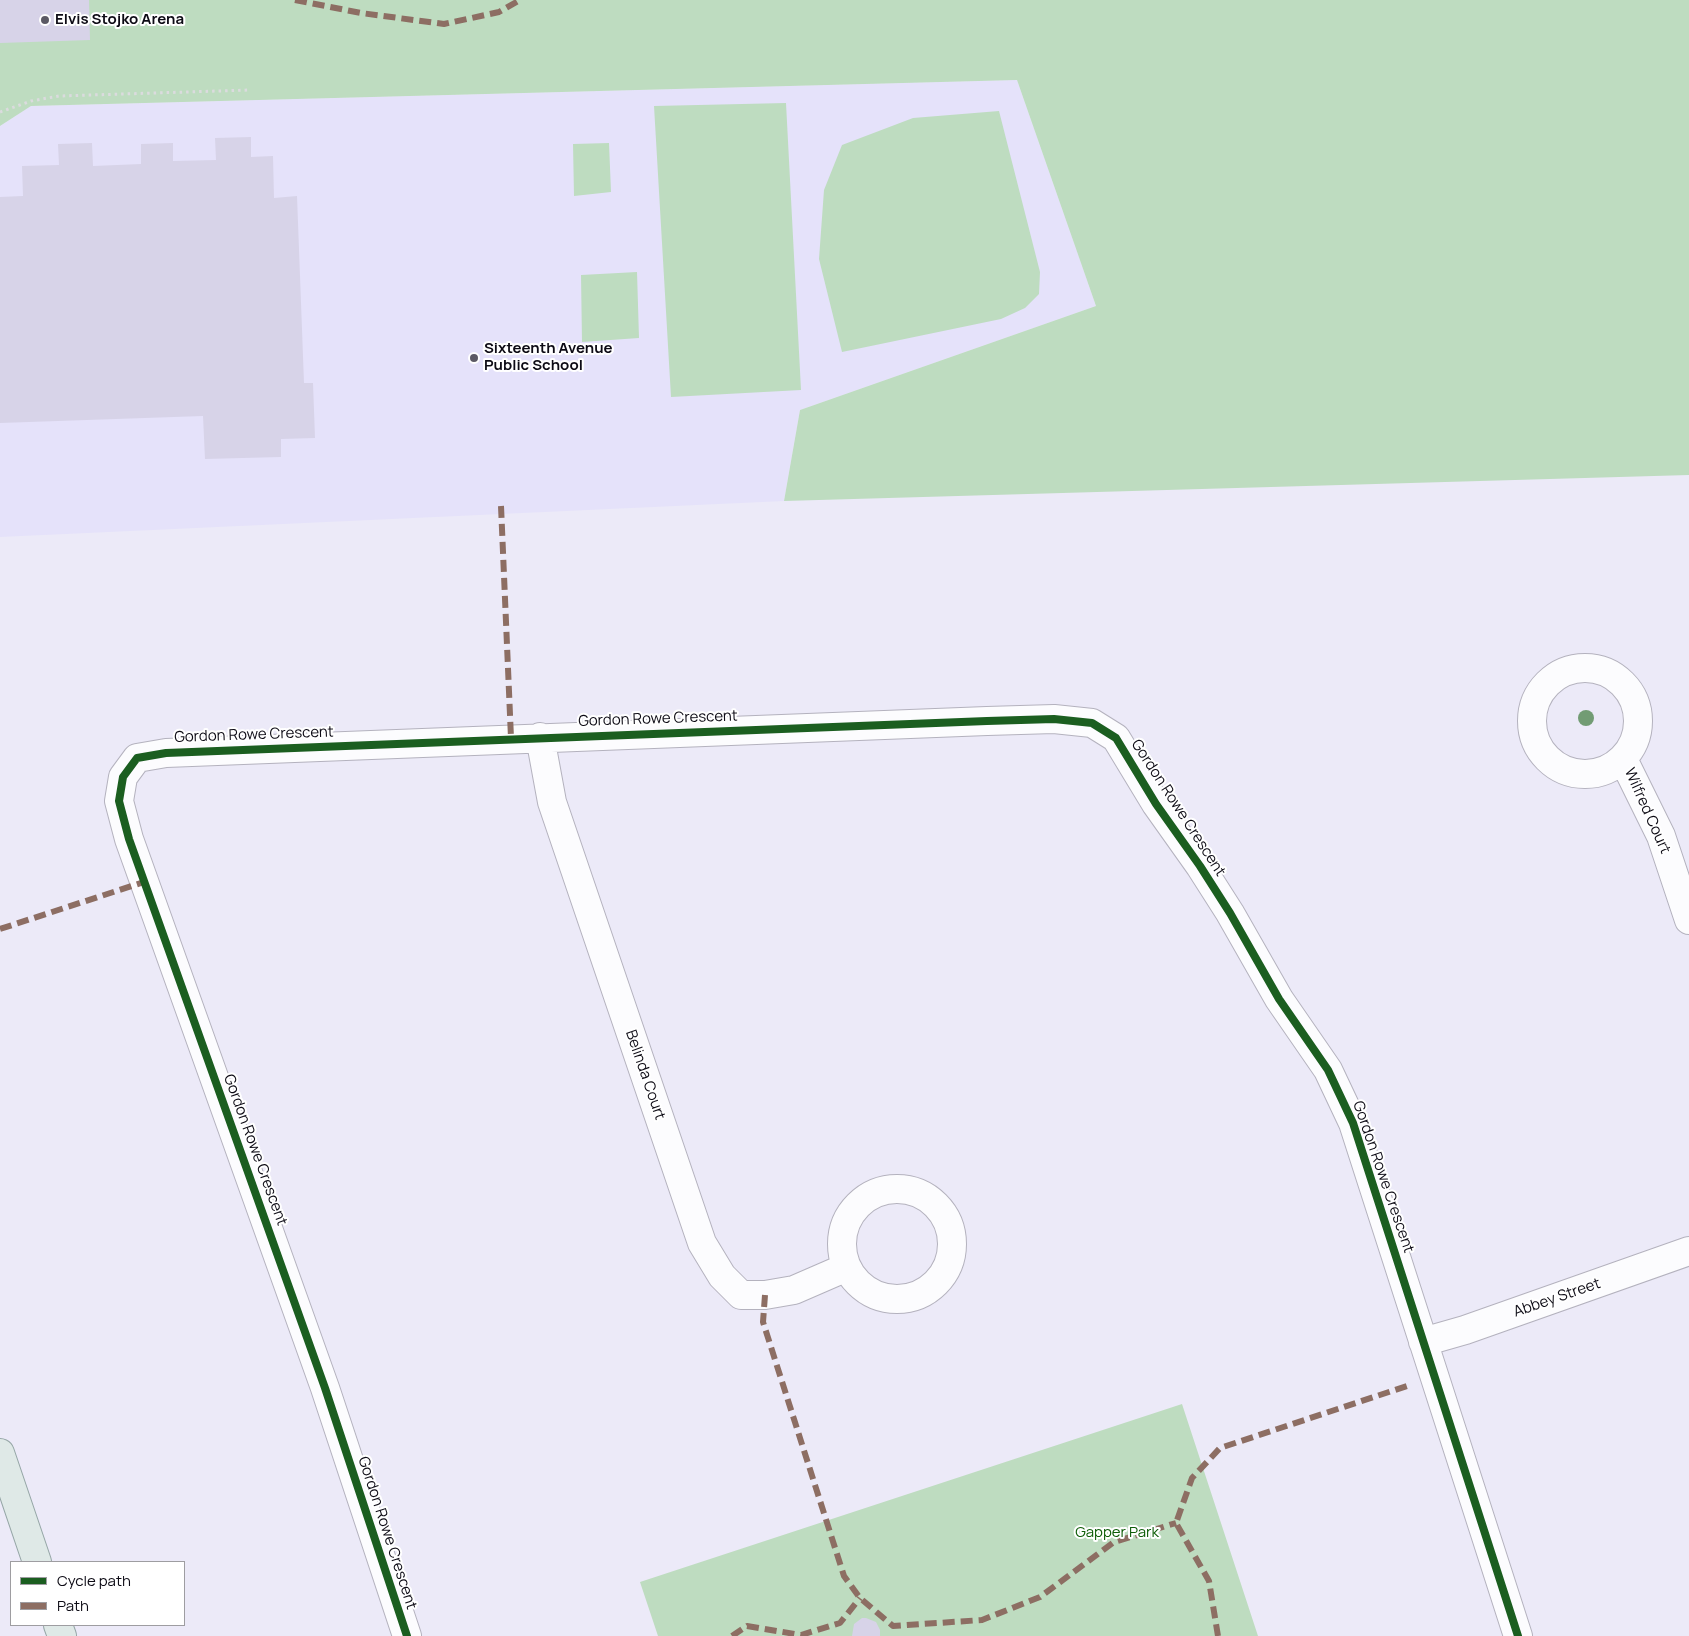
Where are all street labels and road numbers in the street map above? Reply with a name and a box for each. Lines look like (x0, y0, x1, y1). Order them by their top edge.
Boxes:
street label: Gordon Rowe Crescent (578, 707, 738, 731)
street label: Gordon Rowe Crescent (174, 723, 334, 747)
street label: Gordon Rowe Crescent (1127, 736, 1229, 880)
street label: Wilfred Court (1620, 765, 1674, 857)
street label: Belinda Court (621, 1028, 669, 1122)
street label: Gordon Rowe Crescent (219, 1072, 291, 1228)
street label: Gordon Rowe Crescent (1349, 1099, 1417, 1255)
street label: Abbey Street (1511, 1275, 1603, 1321)
street label: Gordon Rowe Crescent (354, 1454, 420, 1612)

